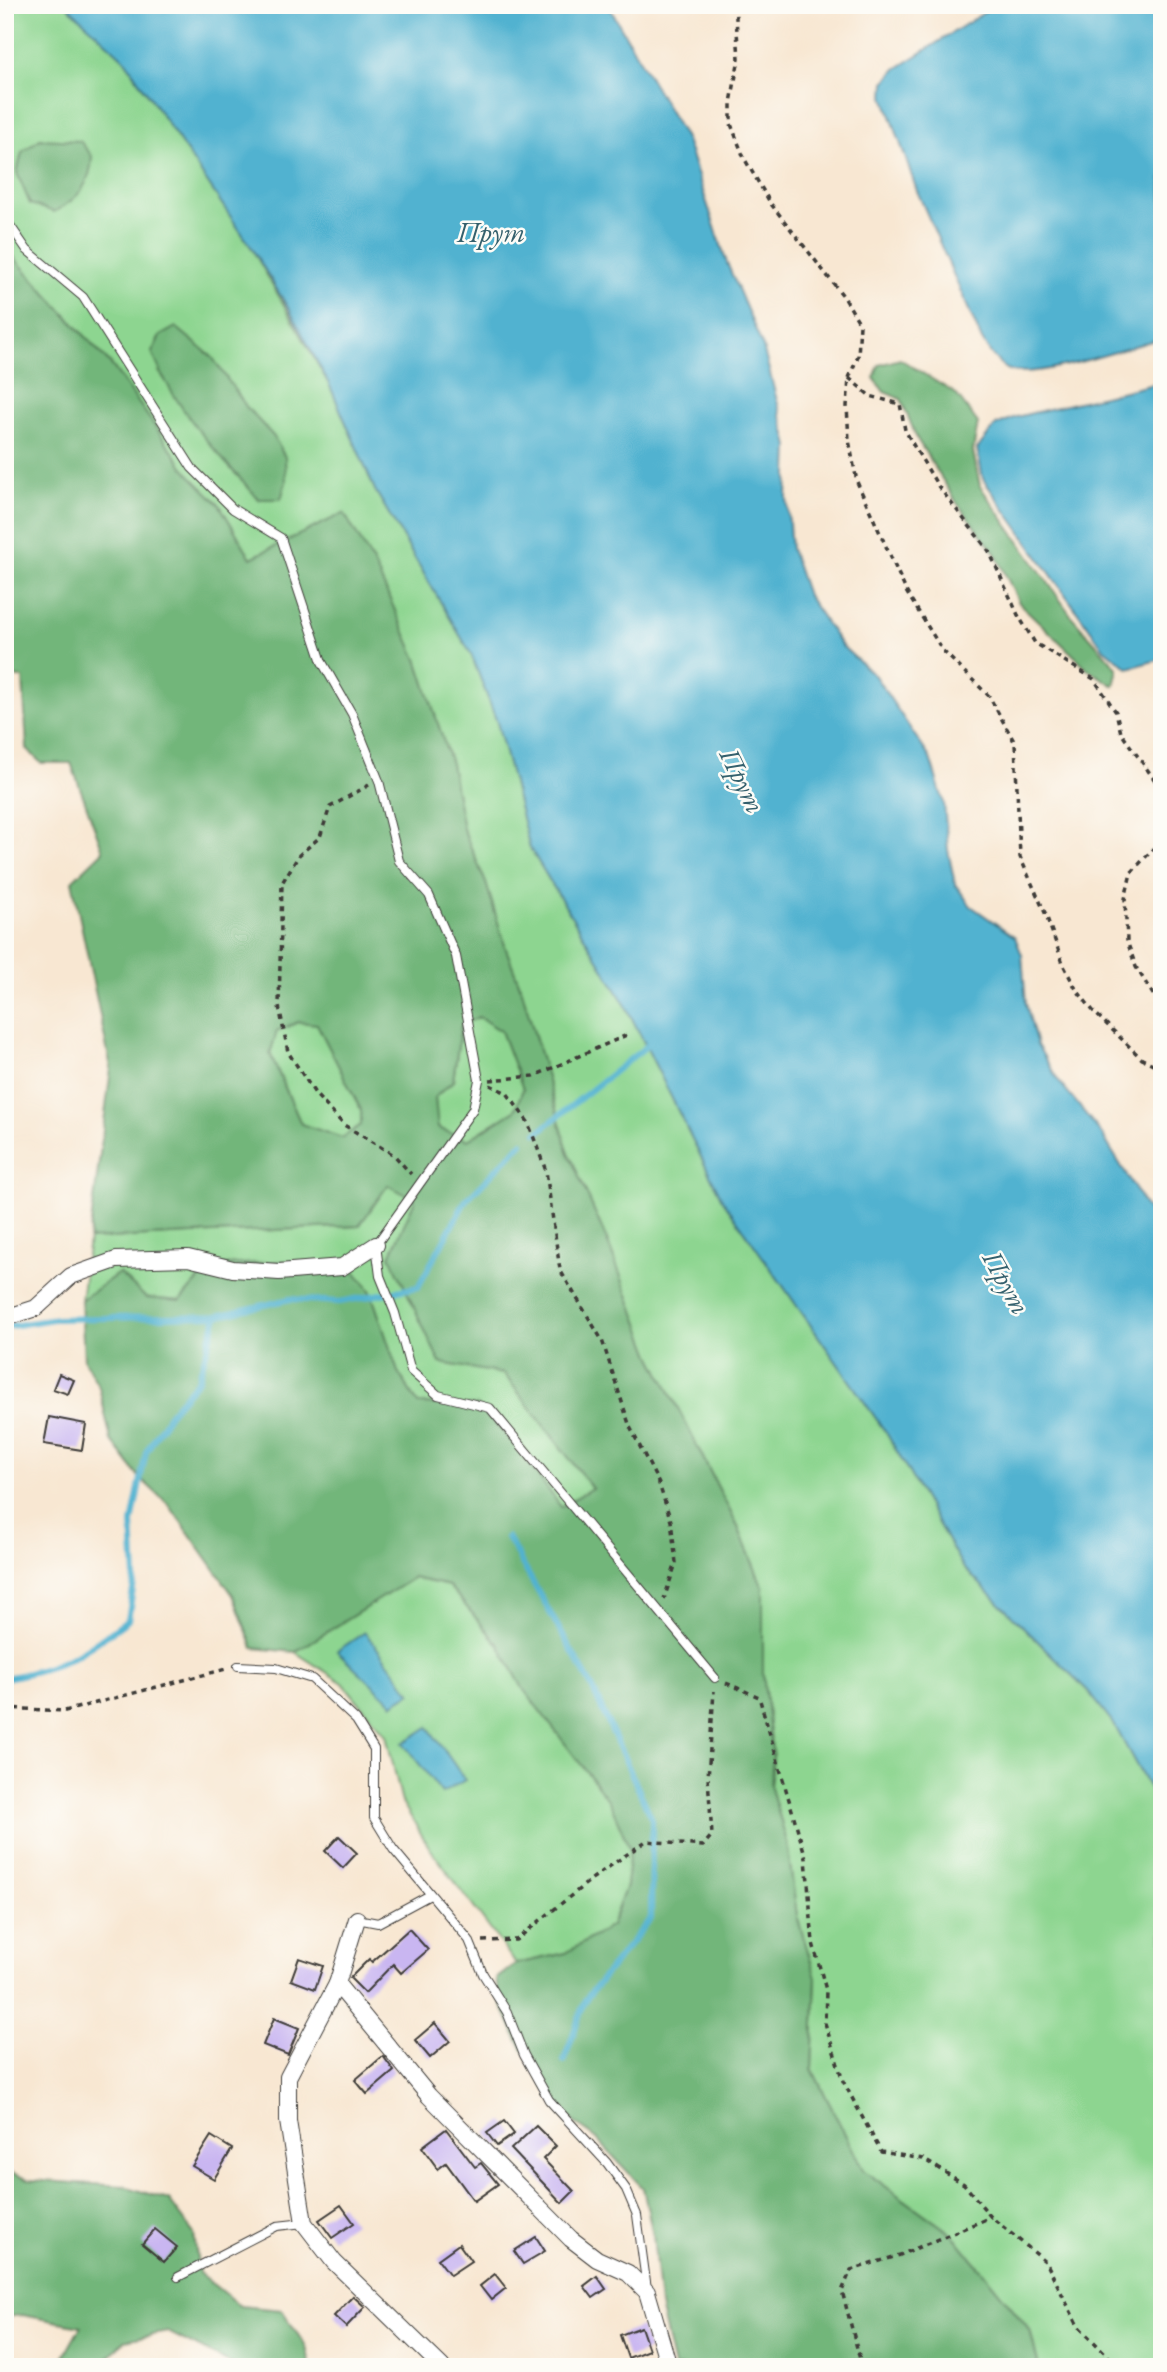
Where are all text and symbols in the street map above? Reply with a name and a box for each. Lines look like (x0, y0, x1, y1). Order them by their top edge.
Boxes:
water label: Прут (456, 214, 525, 250)
water label: Прут (711, 741, 774, 819)
water label: Прут (974, 1243, 1039, 1321)

